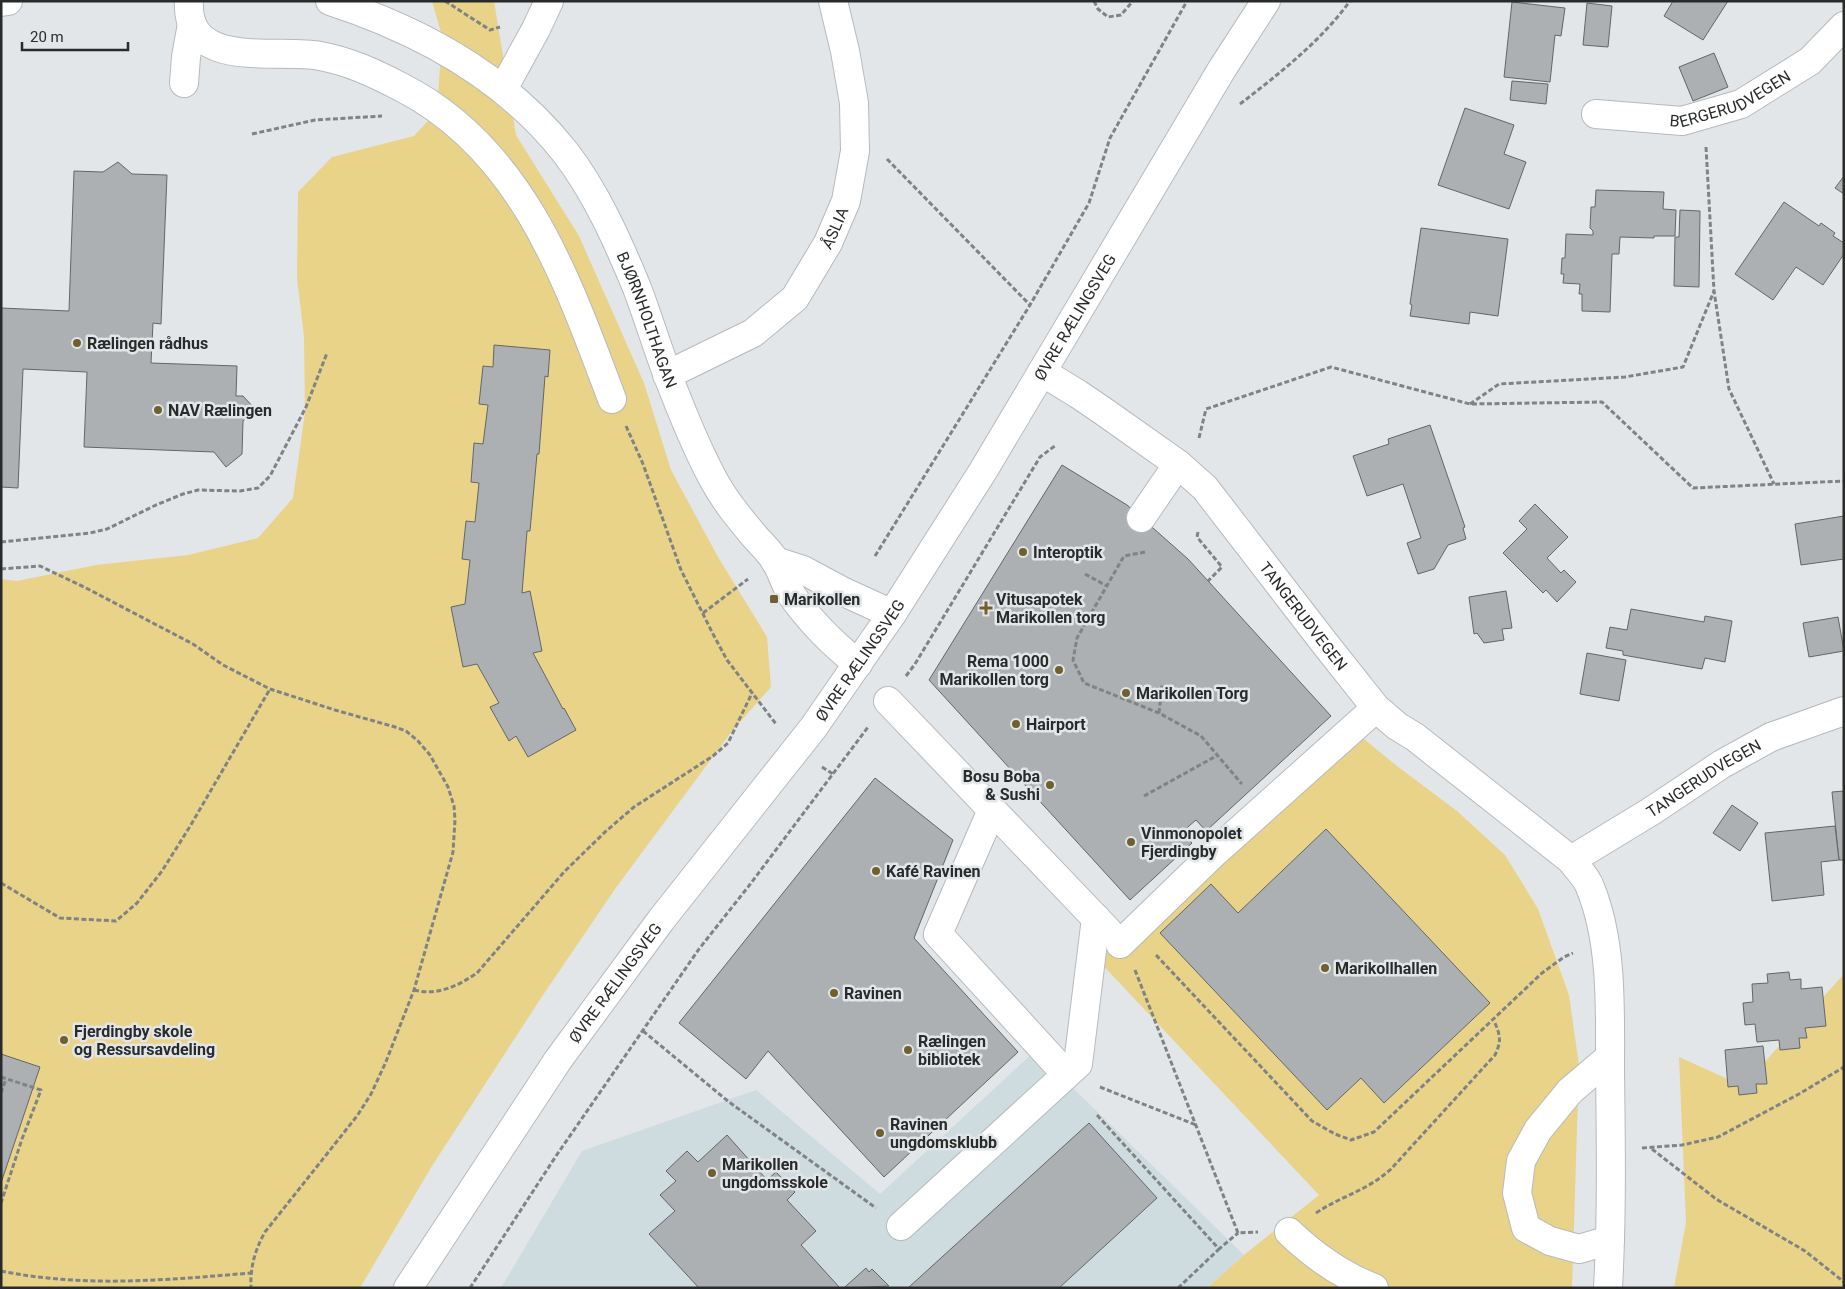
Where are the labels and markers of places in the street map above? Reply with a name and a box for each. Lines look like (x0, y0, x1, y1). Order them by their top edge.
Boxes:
place label: Rælingen rådhus (87, 334, 208, 353)
marker: Rælingen rådhus (71, 337, 83, 349)
place label: NAV Rælingen (168, 401, 272, 420)
marker: NAV Rælingen (152, 404, 164, 416)
place label: Interoptik (1033, 543, 1103, 562)
marker: Interoptik (1017, 546, 1029, 558)
place label: Marikollen (784, 590, 860, 609)
place label: Vitusapotek Marikollen torg (996, 590, 1105, 627)
marker: Marikollen (768, 593, 780, 605)
marker: Vitusapotek Marikollen torg (980, 602, 992, 614)
place label: Rema 1000 Marikollen torg (940, 652, 1049, 689)
marker: Rema 1000 Marikollen torg (1053, 664, 1065, 676)
place label: Marikollen Torg (1136, 684, 1248, 703)
marker: Marikollen Torg (1120, 687, 1132, 699)
place label: Hairport (1026, 715, 1086, 734)
marker: Hairport (1010, 718, 1022, 730)
place label: Bosu Boba & Sushi (963, 767, 1040, 804)
marker: Bosu Boba & Sushi (1044, 779, 1056, 791)
place label: Vinmonopolet Fjerdingby (1141, 824, 1242, 861)
marker: Vinmonopolet Fjerdingby (1125, 836, 1137, 848)
place label: Kafé Ravinen (886, 862, 981, 881)
marker: Kafé Ravinen (870, 865, 882, 877)
place label: Marikollhallen (1335, 959, 1437, 978)
marker: Marikollhallen (1319, 962, 1331, 974)
place label: Ravinen (844, 984, 902, 1003)
marker: Ravinen (828, 987, 840, 999)
place label: Fjerdingby skole og Ressursavdeling (74, 1022, 215, 1059)
place label: Rælingen bibliotek (918, 1032, 986, 1069)
marker: Fjerdingby skole og Ressursavdeling (58, 1034, 70, 1046)
marker: Rælingen bibliotek (902, 1044, 914, 1056)
place label: Ravinen ungdomsklubb (890, 1115, 997, 1152)
marker: Ravinen ungdomsklubb (874, 1127, 886, 1139)
place label: Marikollen ungdomsskole (722, 1155, 828, 1192)
marker: Marikollen ungdomsskole (706, 1167, 718, 1179)

